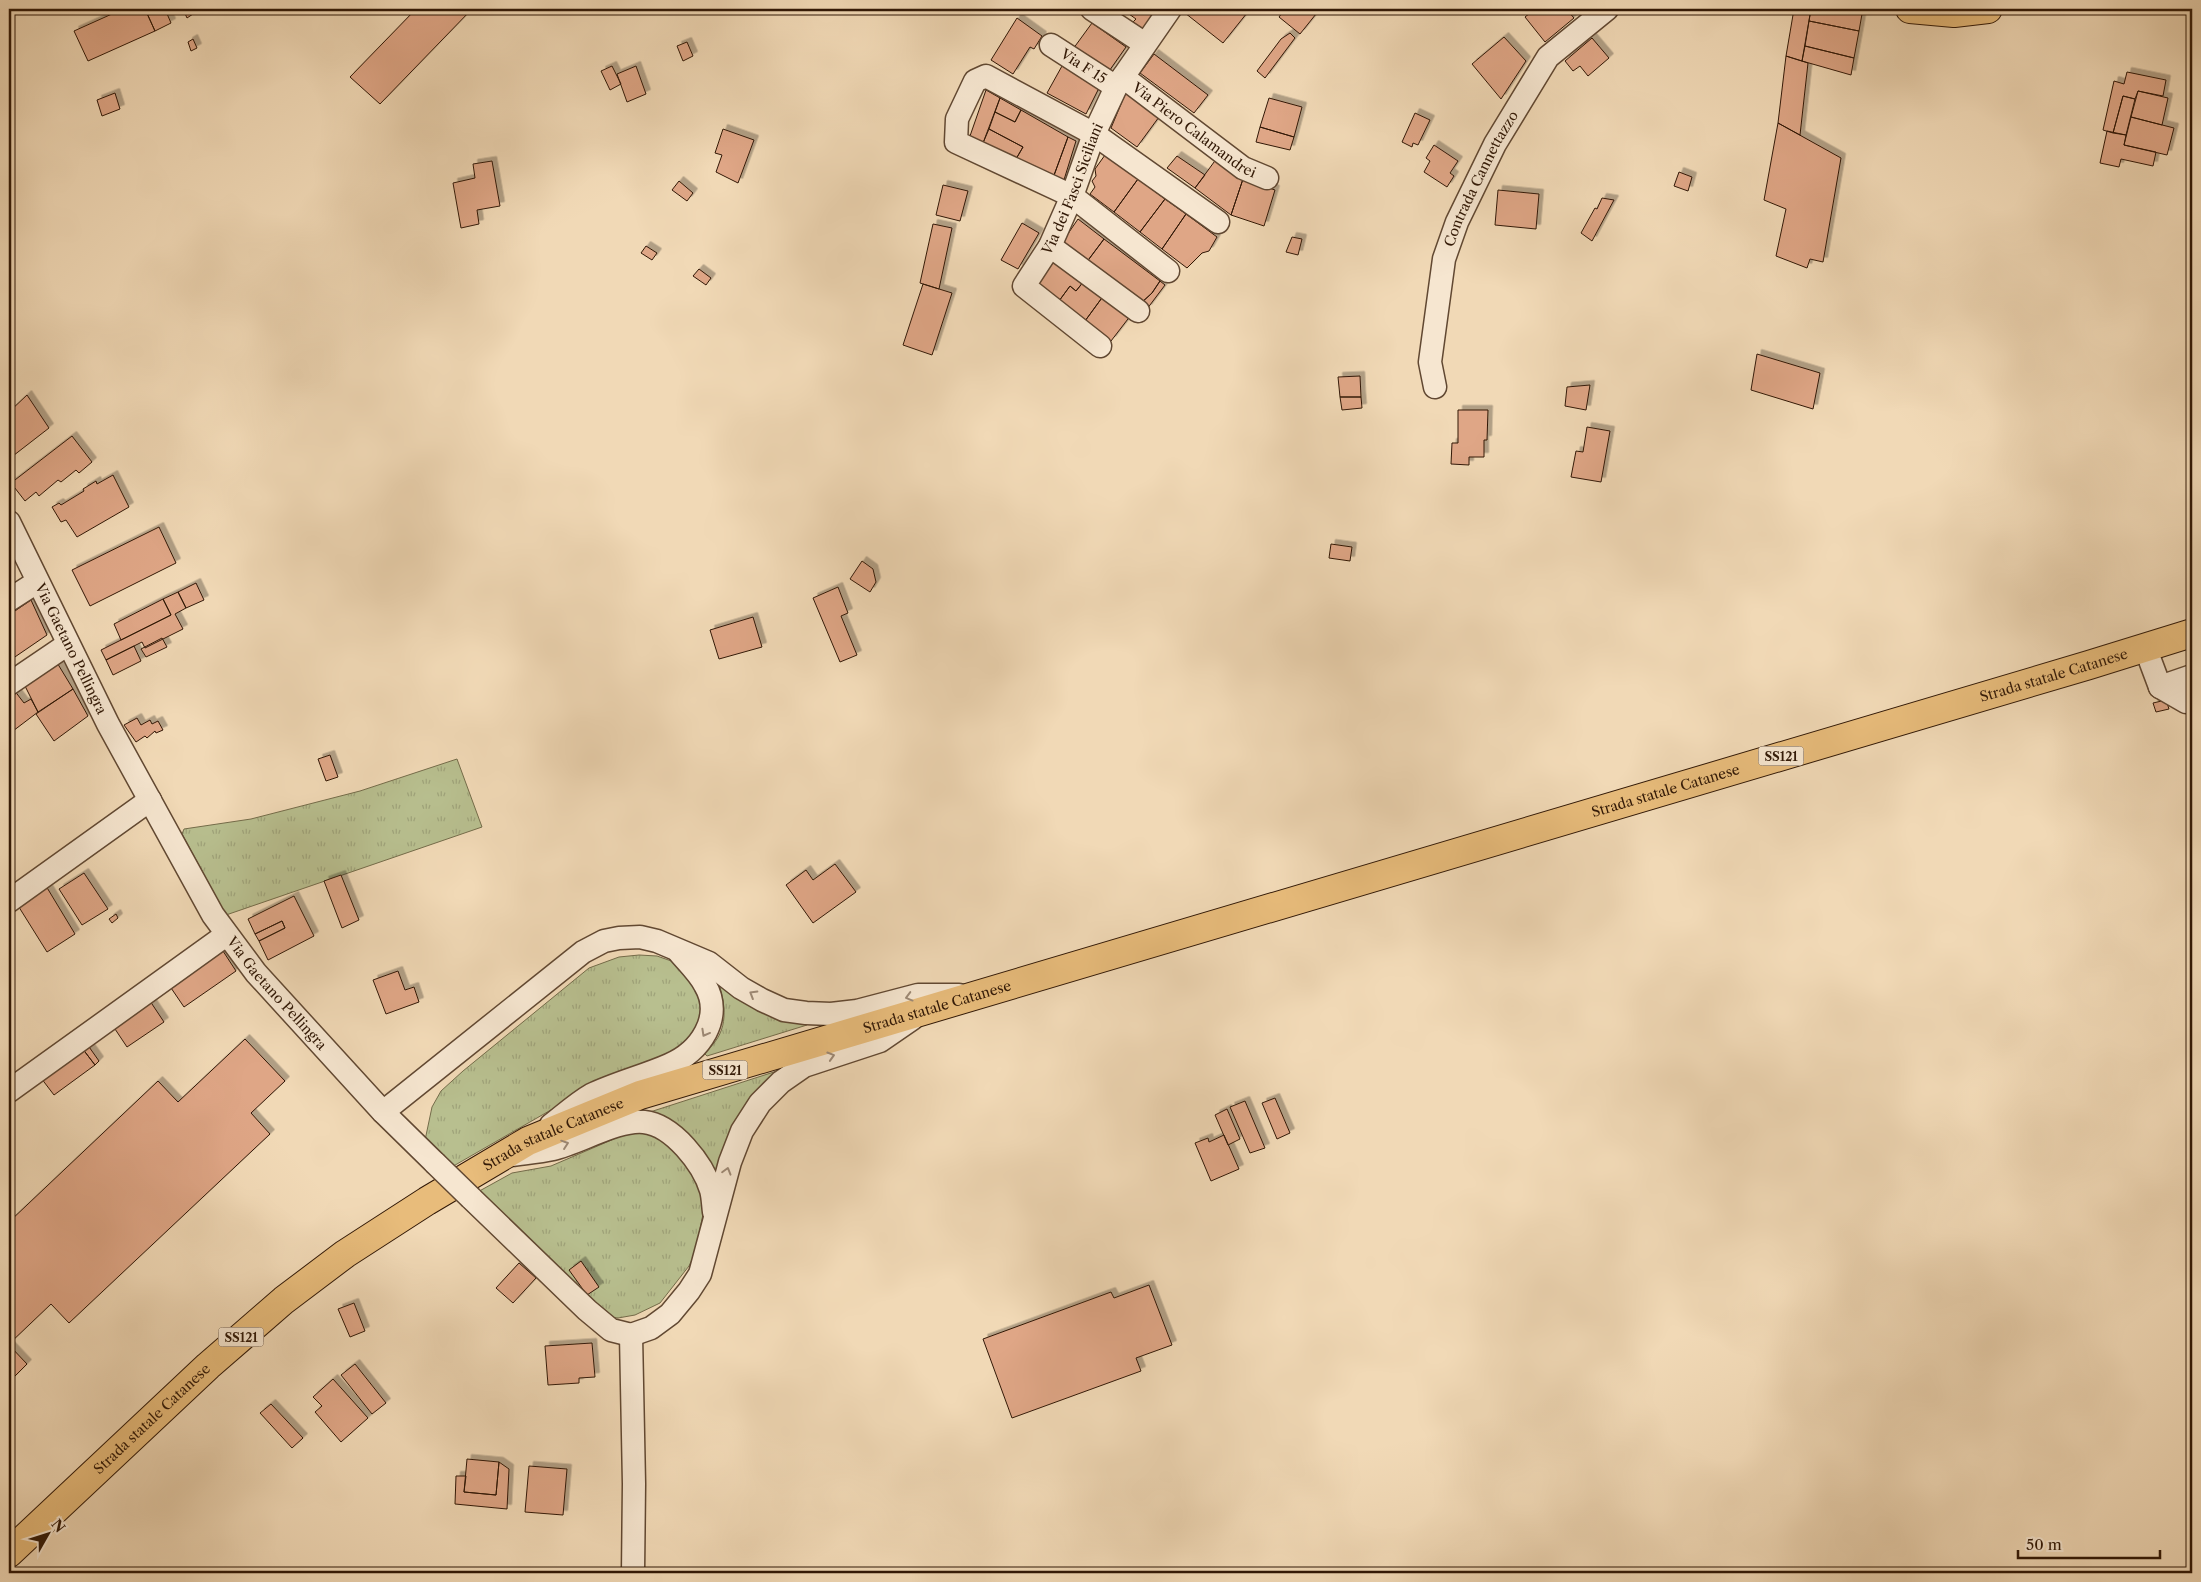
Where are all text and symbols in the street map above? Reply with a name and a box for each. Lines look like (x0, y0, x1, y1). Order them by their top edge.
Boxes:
street label: Via F 15 (1057, 44, 1110, 88)
street label: Via Piero Calamandrei (1128, 78, 1259, 181)
street label: Contrada Cannettazzo (1440, 107, 1522, 249)
street label: Via dei Fasci Siciliani (1037, 120, 1107, 259)
street label: Via Gaetano Pellingra (31, 579, 111, 718)
street label: Strada statale Catanese (1978, 644, 2130, 706)
road number: SS121 (1758, 746, 1804, 766)
street label: Strada statale Catanese (1589, 760, 1742, 821)
street label: Via Gaetano Pellingra (222, 932, 331, 1054)
street label: Strada statale Catanese (861, 976, 1013, 1037)
one-way arrow (749, 991, 758, 1001)
one-way arrow (905, 991, 914, 1002)
one-way arrow (701, 1027, 711, 1036)
one-way arrow (826, 1052, 835, 1062)
road number: SS121 (702, 1060, 748, 1080)
street label: Strada statale Catanese (480, 1094, 626, 1175)
one-way arrow (561, 1140, 569, 1150)
one-way arrow (721, 1167, 732, 1176)
road number: SS121 (218, 1328, 264, 1346)
street label: Strada statale Catanese (90, 1360, 214, 1478)
north arrow (22, 1510, 72, 1560)
text: N (47, 1515, 69, 1536)
scale bar (2018, 1527, 2161, 1559)
text: 50 m (2026, 1535, 2062, 1554)

